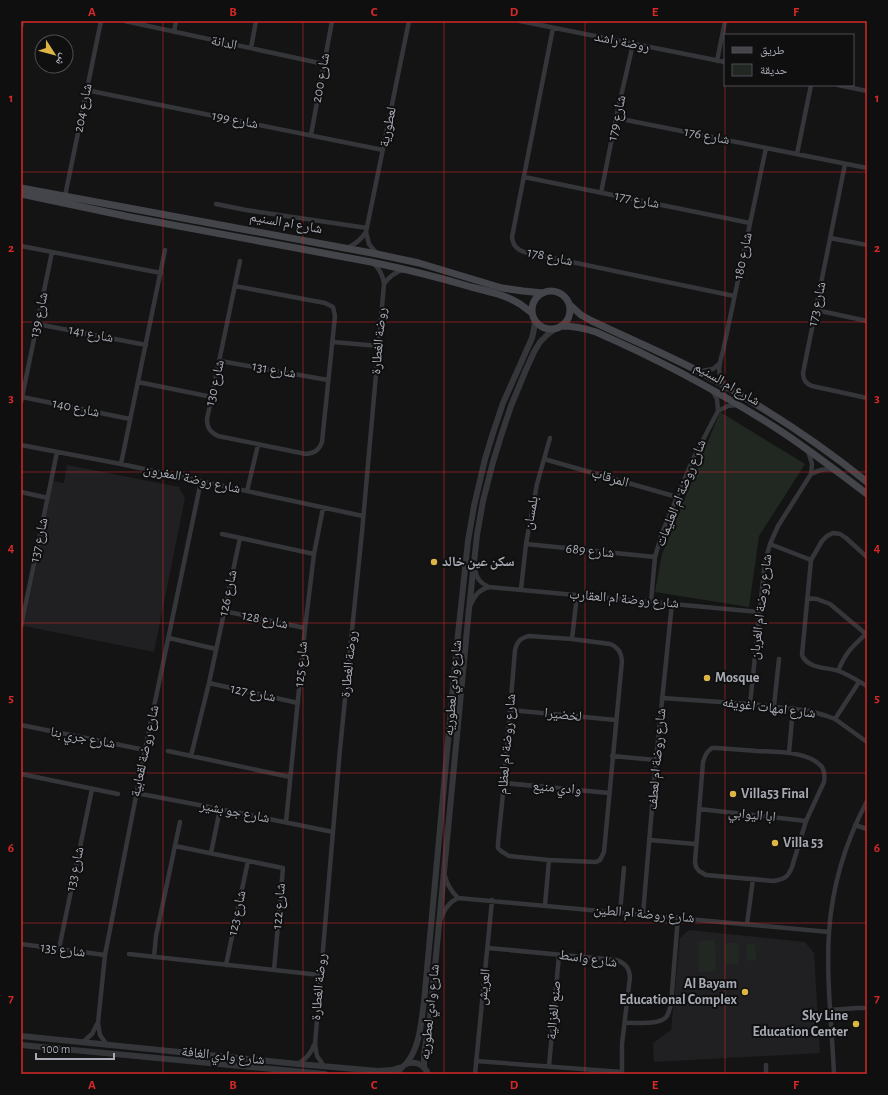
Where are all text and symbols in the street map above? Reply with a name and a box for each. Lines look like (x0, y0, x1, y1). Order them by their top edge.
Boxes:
text: A (88, 6, 96, 19)
text: B (229, 6, 237, 19)
text: C (371, 6, 378, 19)
text: D (510, 6, 519, 19)
text: E (652, 6, 659, 19)
text: F (793, 6, 800, 19)
street label: روضة راشد (593, 30, 651, 55)
street label: الدانة (210, 33, 238, 53)
north arrow (34, 34, 74, 74)
legend (724, 34, 854, 86)
text: طريق (760, 44, 785, 57)
text: ش (52, 50, 70, 68)
street label: شارع 200 (310, 52, 334, 104)
text: حديقة (760, 64, 788, 77)
street label: شارع 204 (71, 82, 97, 134)
text: 1 (9, 92, 13, 105)
text: 1 (875, 92, 879, 105)
street label: شارع 179 (605, 94, 631, 142)
street label: لعطورية (377, 106, 400, 148)
street label: شارع 199 (210, 109, 259, 133)
street label: شارع 176 (683, 125, 731, 149)
street label: شارع 177 (613, 189, 661, 213)
street label: شارع ام السنيم (248, 210, 323, 238)
street label: شارع 180 (731, 231, 757, 281)
text: 2 (8, 242, 14, 255)
text: 2 (874, 242, 880, 255)
street label: شارع 178 (526, 245, 574, 271)
street label: شارع 173 (805, 280, 831, 328)
street label: شارع 139 (27, 291, 53, 339)
street label: روضة الغطارة (369, 307, 390, 375)
street label: شارع 141 (67, 323, 115, 347)
street label: شارع 130 (203, 359, 229, 408)
street label: شارع 131 (251, 359, 297, 383)
street label: شارع ام السنيم (691, 360, 762, 410)
text: 3 (8, 392, 14, 405)
text: 3 (874, 392, 880, 405)
street label: شارع 140 (51, 396, 101, 422)
street label: شارع روضة ام العليمات (653, 438, 711, 549)
street label: شارع روضة المغرون (142, 462, 242, 498)
street label: المرقاب (590, 466, 630, 491)
street label: بلمسان (521, 495, 542, 531)
street label: شارع 137 (27, 516, 53, 564)
street label: شارع 689 (565, 541, 615, 562)
text: 4 (8, 542, 15, 555)
text: 4 (874, 542, 881, 555)
street label: شارع روضة ام الغربان (748, 553, 776, 661)
place label: سكن عين خالد (442, 555, 515, 570)
marker: سكن عين خالد (429, 557, 439, 567)
street label: شارع 126 (216, 569, 242, 618)
street label: شارع روضة ام العقارب (568, 587, 680, 613)
street label: شارع 128 (240, 608, 289, 634)
street label: روضة الغطارة (339, 630, 360, 698)
street label: شارع وادي لعطوريه (442, 639, 468, 737)
street label: شارع 125 (292, 640, 312, 688)
place label: Mosque (715, 671, 760, 685)
marker: Mosque (702, 673, 712, 683)
street label: شارع 127 (229, 681, 277, 707)
text: 5 (8, 692, 14, 705)
text: 5 (874, 692, 880, 705)
street label: شارع روضة ام لعظام (496, 693, 520, 795)
street label: شارع امهات اغويفه (721, 695, 817, 723)
street label: شارع روضة لقعابية (128, 704, 164, 799)
street label: لخضيرا (544, 706, 582, 725)
street label: شارع روضة ام لعطف (646, 708, 670, 811)
street label: شارع جري بنا (49, 725, 117, 755)
street label: وادي منيع (532, 779, 582, 801)
place label: Villa53 Final (741, 787, 809, 801)
marker: Villa53 Final (728, 789, 738, 799)
street label: شارع جو بشير (198, 798, 271, 828)
street label: ابا اليوابي (727, 806, 776, 828)
place label: Villa 53 (783, 836, 823, 850)
marker: Villa 53 (770, 838, 780, 848)
text: 6 (8, 842, 14, 855)
text: 6 (874, 842, 880, 855)
street label: شارع 133 (63, 845, 89, 893)
street label: شارع 122 (270, 882, 290, 930)
street label: شارع 123 (225, 889, 251, 937)
street label: شارع روضة ام الطين (593, 903, 695, 927)
street label: شارع 135 (39, 940, 86, 962)
street label: شارع واسط (558, 948, 618, 972)
street label: روضة الغطارة (309, 953, 330, 1021)
street label: شارع وادي لعطوريه (418, 963, 446, 1061)
street label: العريش (475, 968, 494, 1006)
place label: Al Bayam Educational Complex (619, 977, 738, 1007)
street label: صنع الغزالية (544, 980, 566, 1040)
marker: Al Bayam Educational Complex (740, 987, 750, 997)
text: 7 (8, 992, 14, 1005)
text: 7 (874, 992, 880, 1005)
place label: Sky Line Education Center (753, 1009, 848, 1039)
marker: Sky Line Education Center (851, 1019, 861, 1029)
scale bar (36, 1035, 114, 1061)
text: 100 m (42, 1043, 70, 1055)
street label: شارع وادي الغافة (180, 1045, 265, 1071)
text: A (88, 1079, 96, 1092)
text: B (229, 1079, 237, 1092)
text: C (371, 1079, 378, 1092)
text: D (510, 1079, 519, 1092)
text: E (652, 1079, 659, 1092)
text: F (793, 1079, 800, 1092)

